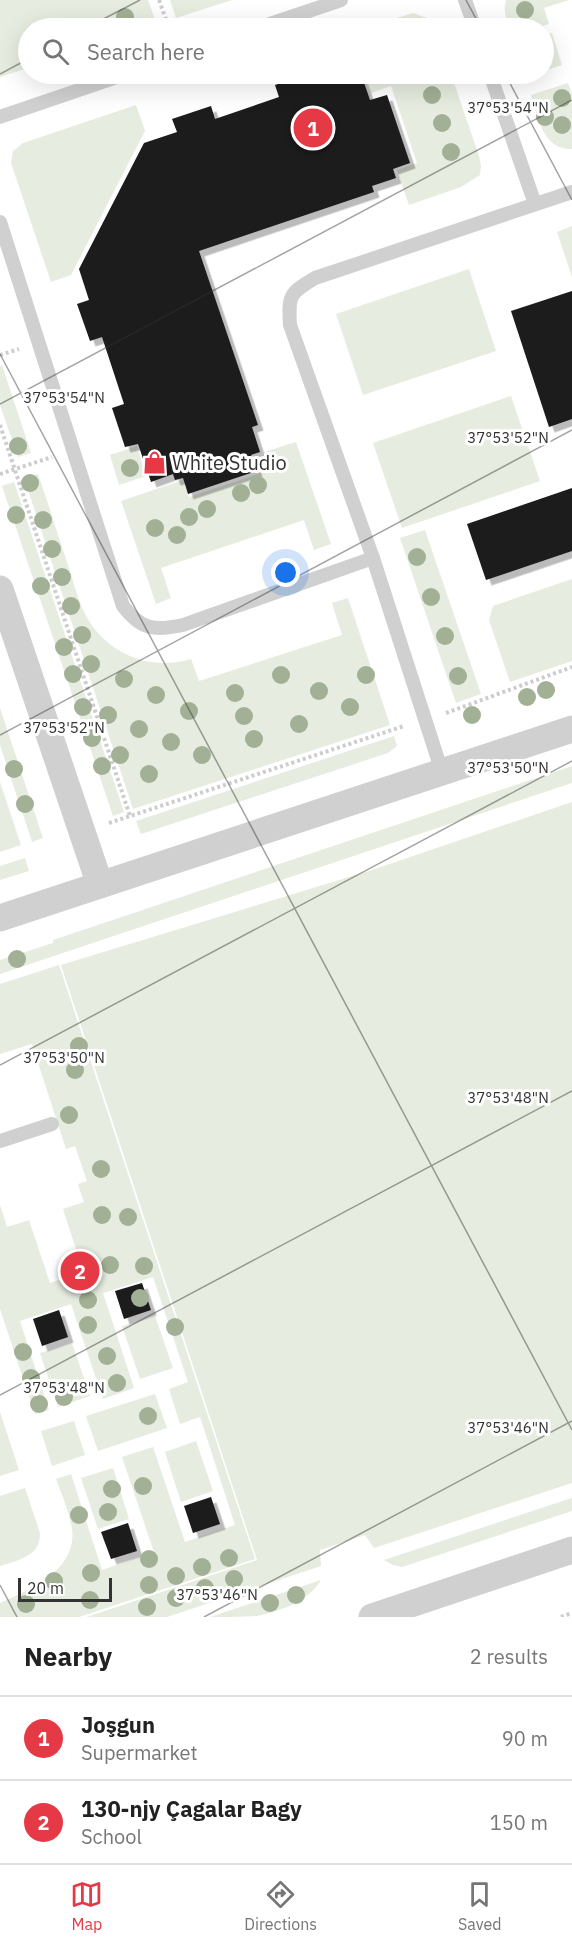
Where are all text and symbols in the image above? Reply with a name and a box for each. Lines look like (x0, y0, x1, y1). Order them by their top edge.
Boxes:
search box (18, 18, 554, 84)
icon: search (39, 35, 72, 68)
text: Search here (87, 37, 205, 66)
text: 37°53'54"N (467, 98, 549, 117)
pin: 1 (294, 106, 332, 150)
text: 37°53'54"N (23, 388, 105, 407)
text: 37°53'52"N (467, 428, 549, 447)
place label: White Studio (172, 449, 287, 476)
shop icon: White Studio (141, 450, 167, 476)
your location (271, 558, 300, 587)
text: 37°53'52"N (23, 718, 105, 737)
text: 37°53'50"N (467, 758, 549, 777)
text: 37°53'50"N (23, 1048, 105, 1067)
text: 37°53'48"N (467, 1088, 549, 1107)
pin: 2 (60, 1248, 100, 1294)
text: 37°53'48"N (23, 1378, 105, 1397)
text: 37°53'46"N (467, 1418, 549, 1437)
scale bar (18, 1575, 112, 1602)
text: 20 m (27, 1578, 64, 1598)
text: 37°53'46"N (176, 1585, 258, 1604)
text: Nearby (24, 1639, 112, 1673)
text: 2 results (470, 1643, 548, 1670)
text: Joşgun (81, 1710, 155, 1739)
text: 1 (38, 1725, 50, 1752)
text: 90 m (502, 1725, 548, 1752)
text: Supermarket (81, 1739, 198, 1766)
text: 130-njy Çagalar Bagy (81, 1794, 302, 1823)
text: 2 (38, 1809, 50, 1836)
text: 150 m (490, 1809, 548, 1836)
text: School (81, 1823, 142, 1850)
tab: Map (70, 1878, 103, 1934)
tab: Directions (244, 1878, 317, 1934)
tab: Saved (458, 1878, 502, 1934)

